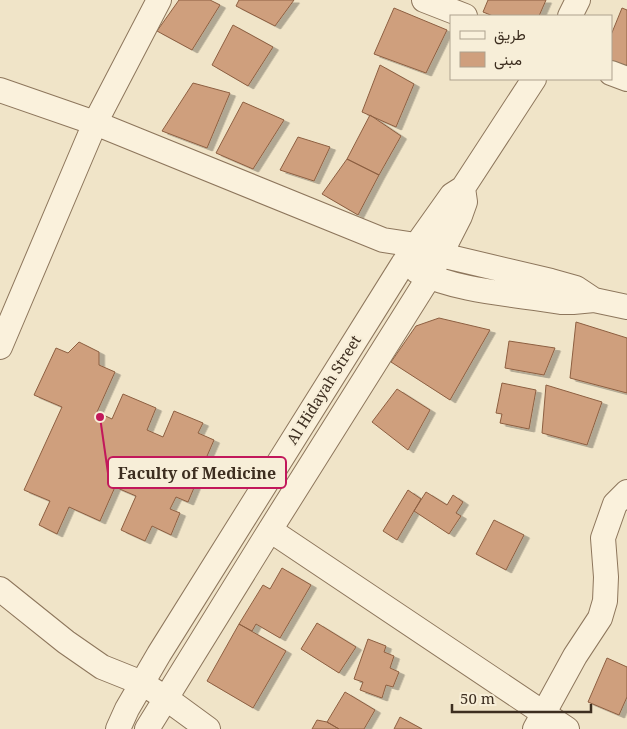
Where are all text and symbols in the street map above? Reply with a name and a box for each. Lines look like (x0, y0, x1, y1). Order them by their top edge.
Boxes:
legend (450, 15, 612, 80)
text: طريق (494, 24, 526, 45)
text: مبنى (494, 49, 522, 70)
street label: Al Hidayah Street (281, 331, 365, 448)
callout: Faculty of Medicine (108, 457, 286, 488)
text: Faculty of Medicine (118, 462, 276, 484)
scale bar (452, 682, 591, 714)
text: 50 m (460, 688, 495, 708)

